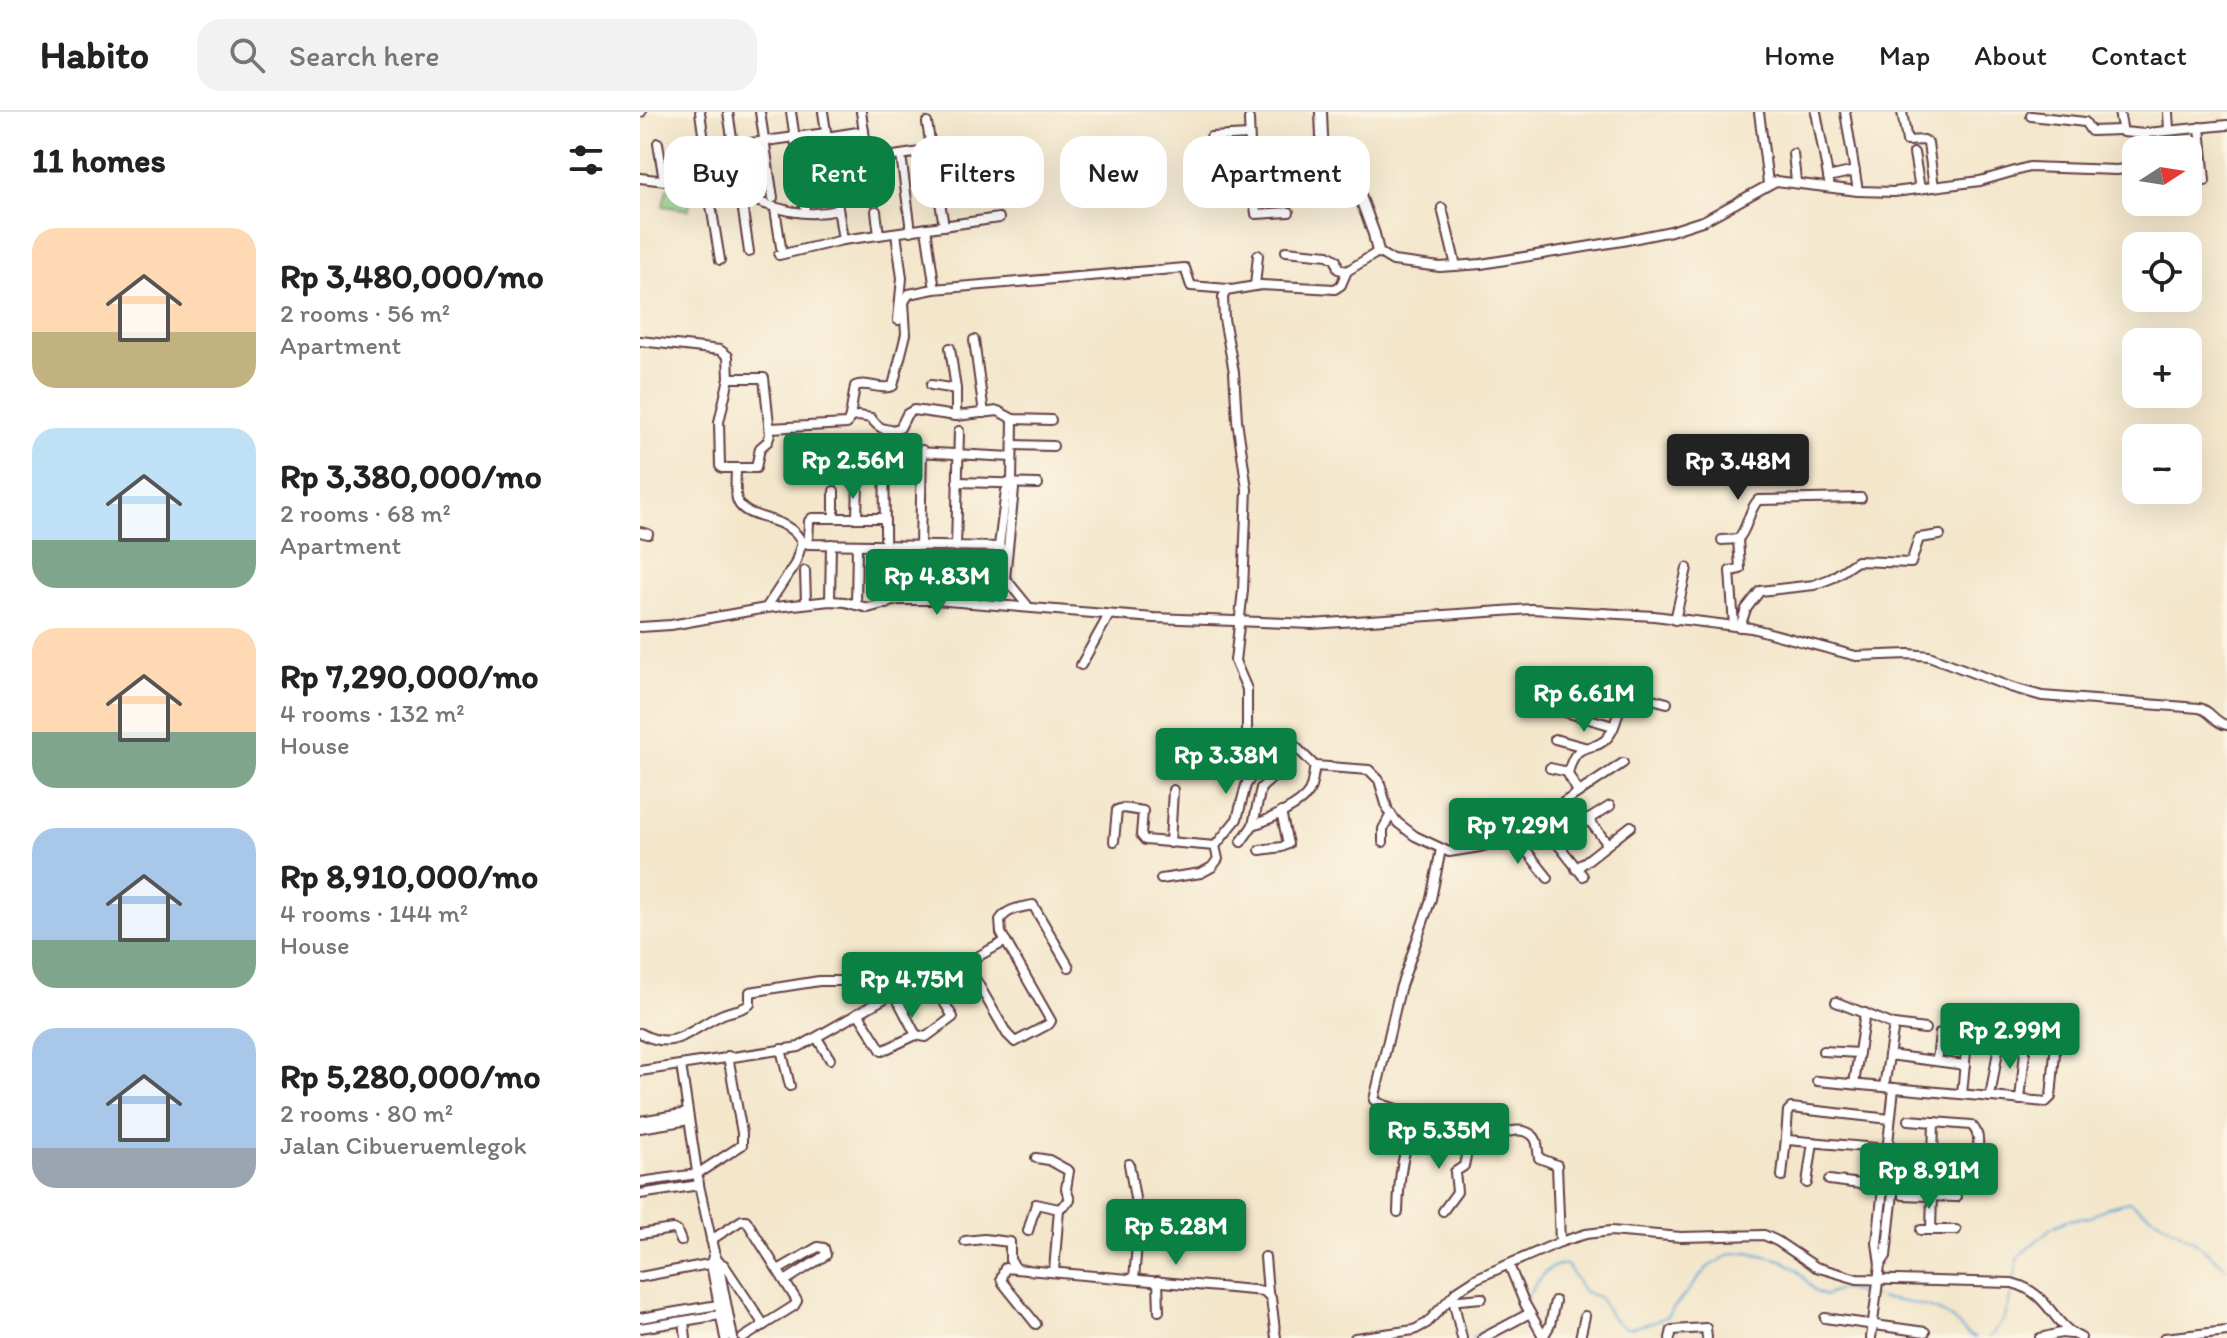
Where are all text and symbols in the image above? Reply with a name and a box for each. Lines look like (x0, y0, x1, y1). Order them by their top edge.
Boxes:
search box (197, 19, 757, 91)
text: Habito (40, 32, 149, 78)
icon: search (225, 33, 269, 77)
text: Search here (289, 37, 440, 74)
text: Home (1764, 38, 1835, 72)
text: Map (1879, 38, 1930, 72)
text: About (1974, 38, 2047, 72)
text: Contact (2091, 38, 2187, 72)
chip: Buy (664, 136, 767, 208)
chip: Rent (783, 136, 895, 208)
chip: Filters (911, 136, 1044, 208)
chip: New (1060, 136, 1167, 208)
chip: Apartment (1183, 136, 1370, 208)
north arrow (2122, 136, 2202, 216)
map controls (2122, 136, 2202, 504)
icon: filters (564, 138, 608, 182)
text: 11 homes (32, 140, 166, 181)
button: locate (2122, 232, 2202, 312)
text: Rp 3,480,000/mo (280, 256, 544, 297)
icon: home (96, 260, 192, 356)
text: 2 rooms · 56 m² (280, 297, 450, 329)
button: + (2122, 328, 2202, 408)
text: Apartment (280, 329, 401, 361)
button: − (2122, 424, 2202, 504)
pin: Rp 2.56M (770, 433, 936, 501)
pin: Rp 3.48M (1655, 434, 1821, 502)
text: Rp 2.56M (801, 443, 905, 475)
text: Rp 3.48M (1685, 444, 1791, 476)
text: Rp 3,380,000/mo (280, 456, 542, 497)
icon: home (96, 460, 192, 556)
text: 2 rooms · 68 m² (280, 497, 451, 529)
text: Apartment (280, 529, 401, 561)
pin: Rp 4.83M (854, 549, 1020, 617)
text: Rp 4.83M (884, 559, 990, 591)
text: Rp 7,290,000/mo (280, 656, 539, 697)
icon: home (96, 660, 192, 756)
pin: Rp 6.61M (1501, 666, 1667, 734)
text: Rp 6.61M (1533, 676, 1635, 708)
text: 4 rooms · 132 m² (280, 697, 465, 729)
pin: Rp 3.38M (1143, 728, 1309, 796)
text: House (280, 729, 350, 761)
text: Rp 3.38M (1174, 738, 1278, 770)
pin: Rp 7.29M (1435, 798, 1601, 866)
text: Rp 7.29M (1467, 808, 1569, 840)
text: Rp 8,910,000/mo (280, 856, 538, 897)
icon: home (96, 860, 192, 956)
text: 4 rooms · 144 m² (280, 897, 468, 929)
text: House (280, 929, 350, 961)
pin: Rp 4.75M (829, 952, 995, 1020)
text: Rp 4.75M (860, 962, 964, 994)
pin: Rp 2.99M (1927, 1003, 2093, 1071)
text: Rp 2.99M (1958, 1013, 2062, 1045)
text: Rp 5,280,000/mo (280, 1056, 541, 1097)
icon: home (96, 1060, 192, 1156)
text: 2 rooms · 80 m² (280, 1097, 453, 1129)
pin: Rp 5.35M (1356, 1103, 1522, 1171)
text: Rp 5.35M (1387, 1113, 1491, 1145)
text: Jalan Cibueruemlegok (280, 1129, 527, 1161)
pin: Rp 8.91M (1846, 1143, 2012, 1211)
text: Rp 8.91M (1878, 1153, 1980, 1185)
pin: Rp 5.28M (1093, 1199, 1259, 1267)
text: Rp 5.28M (1124, 1209, 1228, 1241)

